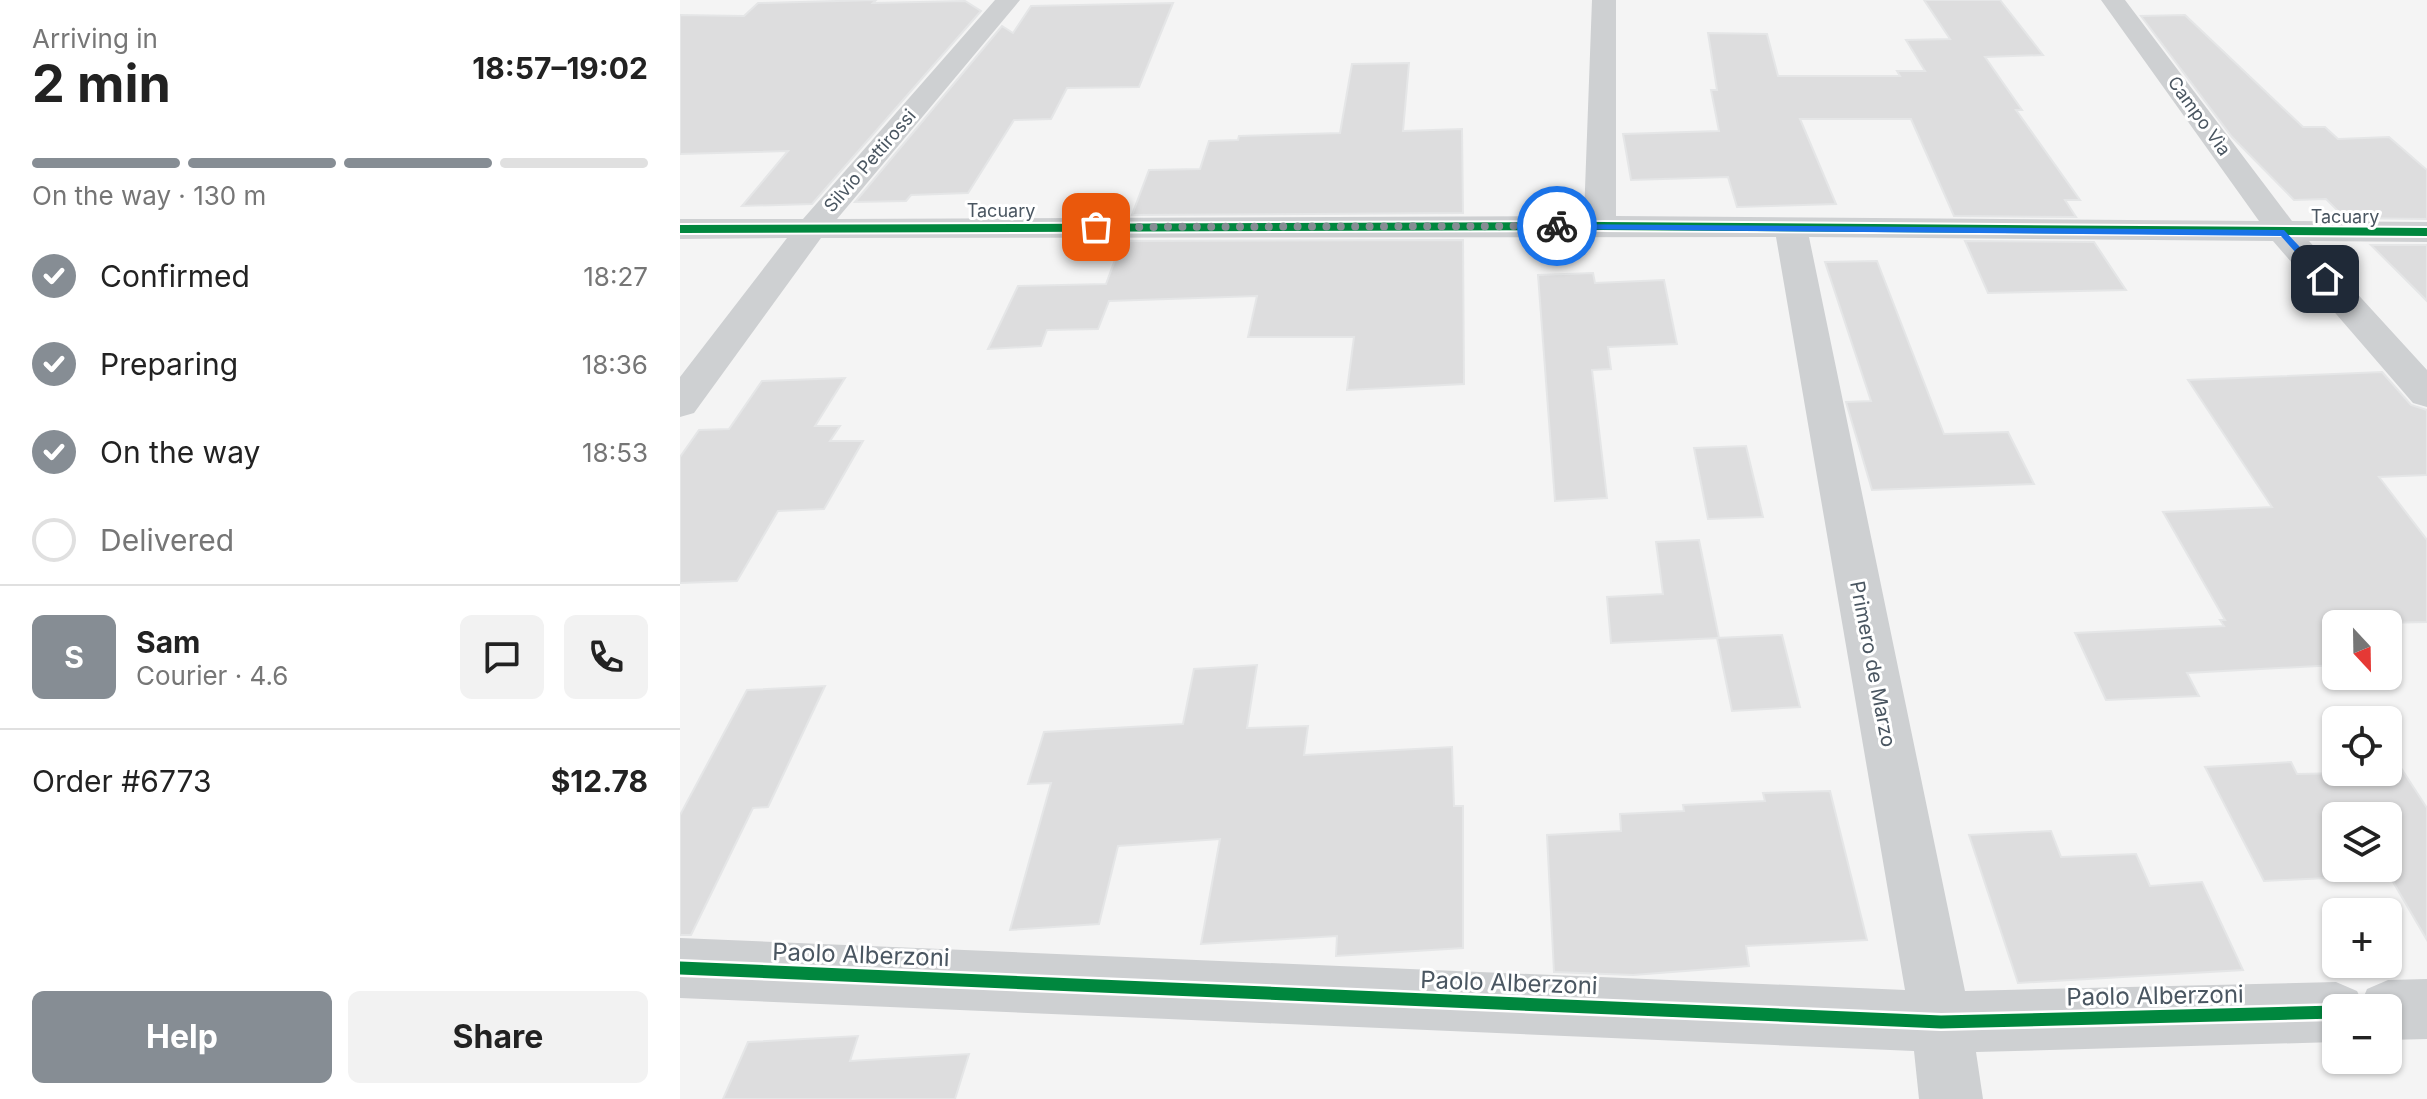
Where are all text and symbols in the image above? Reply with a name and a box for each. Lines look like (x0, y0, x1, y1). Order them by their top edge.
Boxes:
text: Arriving in (32, 23, 158, 54)
text: 18:57–19:02 (472, 50, 648, 86)
text: 2 min (32, 52, 171, 115)
street label: Campo Vìa (2164, 72, 2235, 159)
street label: Silvio Pettirossi (819, 105, 920, 216)
text: On the way · 130 m (32, 180, 266, 211)
courier (1517, 186, 1597, 266)
pin (1062, 193, 1130, 261)
street label: Tacuary (967, 200, 1035, 221)
icon: bike (1535, 204, 1579, 248)
icon: bag (1074, 205, 1118, 249)
street label: Tacuary (2311, 206, 2379, 227)
pin (2291, 245, 2359, 313)
icon: check (32, 254, 76, 298)
icon: home (2303, 257, 2347, 301)
text: Confirmed (100, 258, 250, 294)
text: 18:27 (583, 261, 648, 292)
icon: check (32, 342, 76, 386)
text: Preparing (100, 346, 238, 382)
text: 18:36 (582, 349, 648, 380)
icon: check (32, 430, 76, 474)
text: On the way (100, 434, 260, 470)
text: 18:53 (582, 437, 648, 468)
text: Delivered (100, 522, 234, 558)
street label: Primero de Marzo (1845, 579, 1901, 749)
north arrow (2322, 610, 2402, 690)
map controls (2322, 610, 2402, 1074)
button: chat (460, 615, 544, 699)
button: phone (564, 615, 648, 699)
text: Sam (136, 624, 200, 660)
text: S (64, 639, 84, 675)
text: Courier · 4.6 (136, 660, 288, 691)
button: locate (2322, 706, 2402, 786)
text: Order #6773 (32, 763, 212, 799)
text: $12.78 (551, 763, 648, 799)
button: layers (2322, 802, 2402, 882)
button: + (2322, 898, 2402, 978)
street label: Paolo Alberzoni (772, 937, 950, 972)
street label: Paolo Alberzoni (1420, 965, 1598, 1000)
street label: Paolo Alberzoni (2066, 979, 2244, 1012)
button: Help (32, 991, 332, 1083)
button: Share (348, 991, 648, 1083)
button: − (2322, 994, 2402, 1074)

